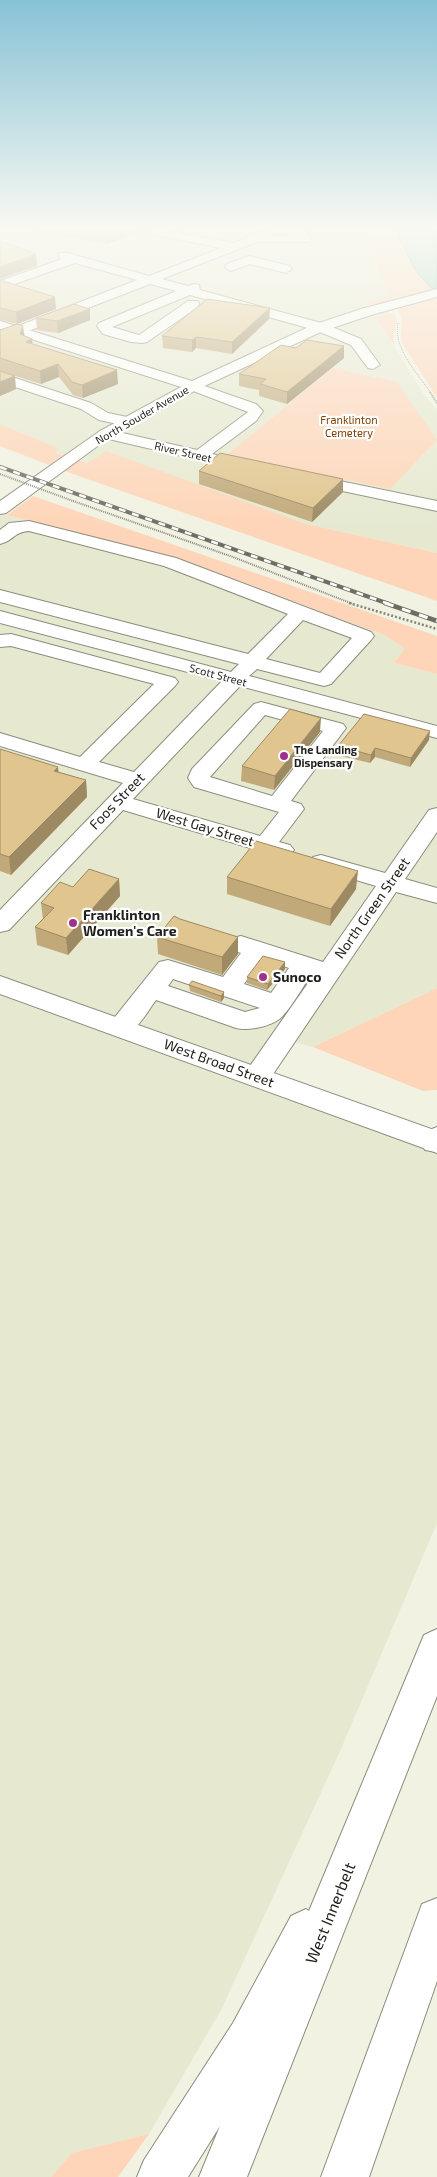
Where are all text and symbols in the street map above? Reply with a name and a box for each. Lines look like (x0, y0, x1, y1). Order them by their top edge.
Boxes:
street label: North Souder Avenue (93, 382, 191, 447)
park label: Franklinton Cemetery (320, 413, 378, 439)
street label: River Street (153, 439, 213, 464)
street label: Scott Street (188, 661, 248, 688)
place label: The Landing Dispensary (294, 743, 358, 770)
marker: The Landing Dispensary (278, 750, 290, 762)
street label: Foos Street (85, 769, 148, 833)
street label: West Gay Street (154, 804, 256, 850)
street label: North Green Street (330, 854, 413, 962)
place label: Franklinton Women's Care (83, 906, 177, 939)
marker: Franklinton Women's Care (67, 917, 79, 929)
place label: Sunoco (273, 968, 321, 985)
marker: Sunoco (257, 971, 269, 983)
street label: West Broad Street (162, 1035, 277, 1090)
street label: West Innerbelt (301, 1859, 358, 1966)

